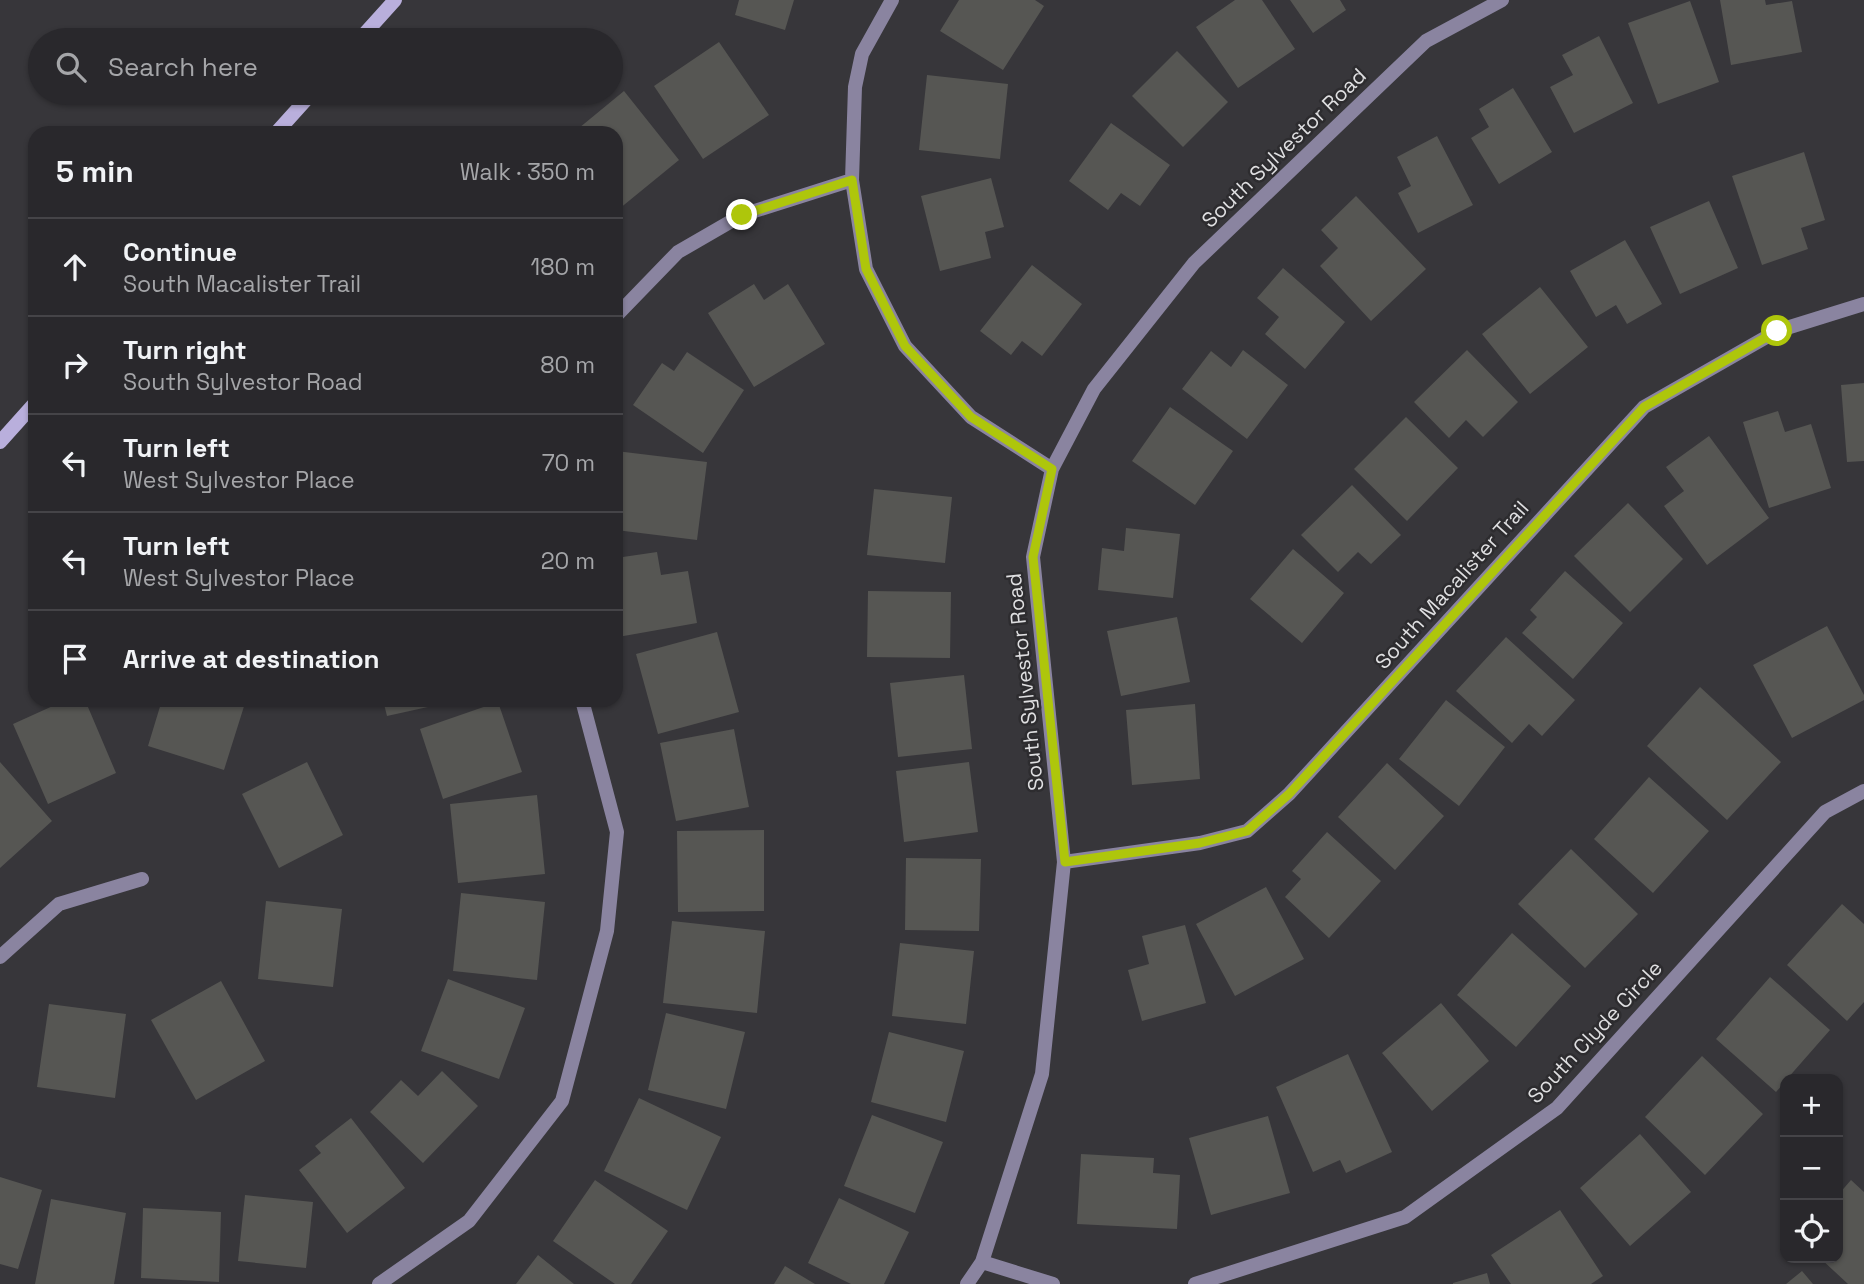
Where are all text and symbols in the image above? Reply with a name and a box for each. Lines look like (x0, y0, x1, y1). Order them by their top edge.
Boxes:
search box (28, 28, 623, 105)
icon: search (52, 48, 90, 86)
text: Search here (108, 50, 258, 84)
street label: South Sylvestor Road (1196, 62, 1372, 233)
text: 5 min (56, 152, 134, 191)
text: Walk · 350 m (460, 157, 595, 187)
route end (726, 199, 757, 230)
text: Continue (123, 235, 237, 269)
icon: ahead (56, 248, 94, 286)
text: 180 m (531, 252, 595, 282)
text: South Macalister Trail (123, 269, 361, 299)
route start (1761, 315, 1792, 346)
text: Turn right (123, 333, 247, 367)
icon: right (56, 346, 94, 384)
text: 80 m (540, 350, 595, 380)
text: South Sylvestor Road (123, 367, 363, 397)
text: Turn left (123, 431, 230, 465)
icon: left (56, 444, 94, 482)
text: 70 m (542, 448, 595, 478)
text: West Sylvestor Place (123, 465, 355, 495)
street label: South Macalister Trail (1369, 495, 1534, 675)
text: Turn left (123, 529, 230, 563)
icon: left (56, 542, 94, 580)
text: 20 m (541, 546, 595, 576)
text: West Sylvestor Place (123, 563, 355, 593)
street label: South Sylvestor Road (1000, 572, 1049, 792)
icon: arrive (56, 640, 94, 678)
text: Arrive at destination (123, 642, 380, 676)
street label: South Clyde Circle (1521, 955, 1668, 1109)
map controls (1780, 1074, 1843, 1263)
button: + (1780, 1074, 1843, 1137)
button: − (1780, 1137, 1843, 1200)
button: locate (1780, 1200, 1843, 1263)

